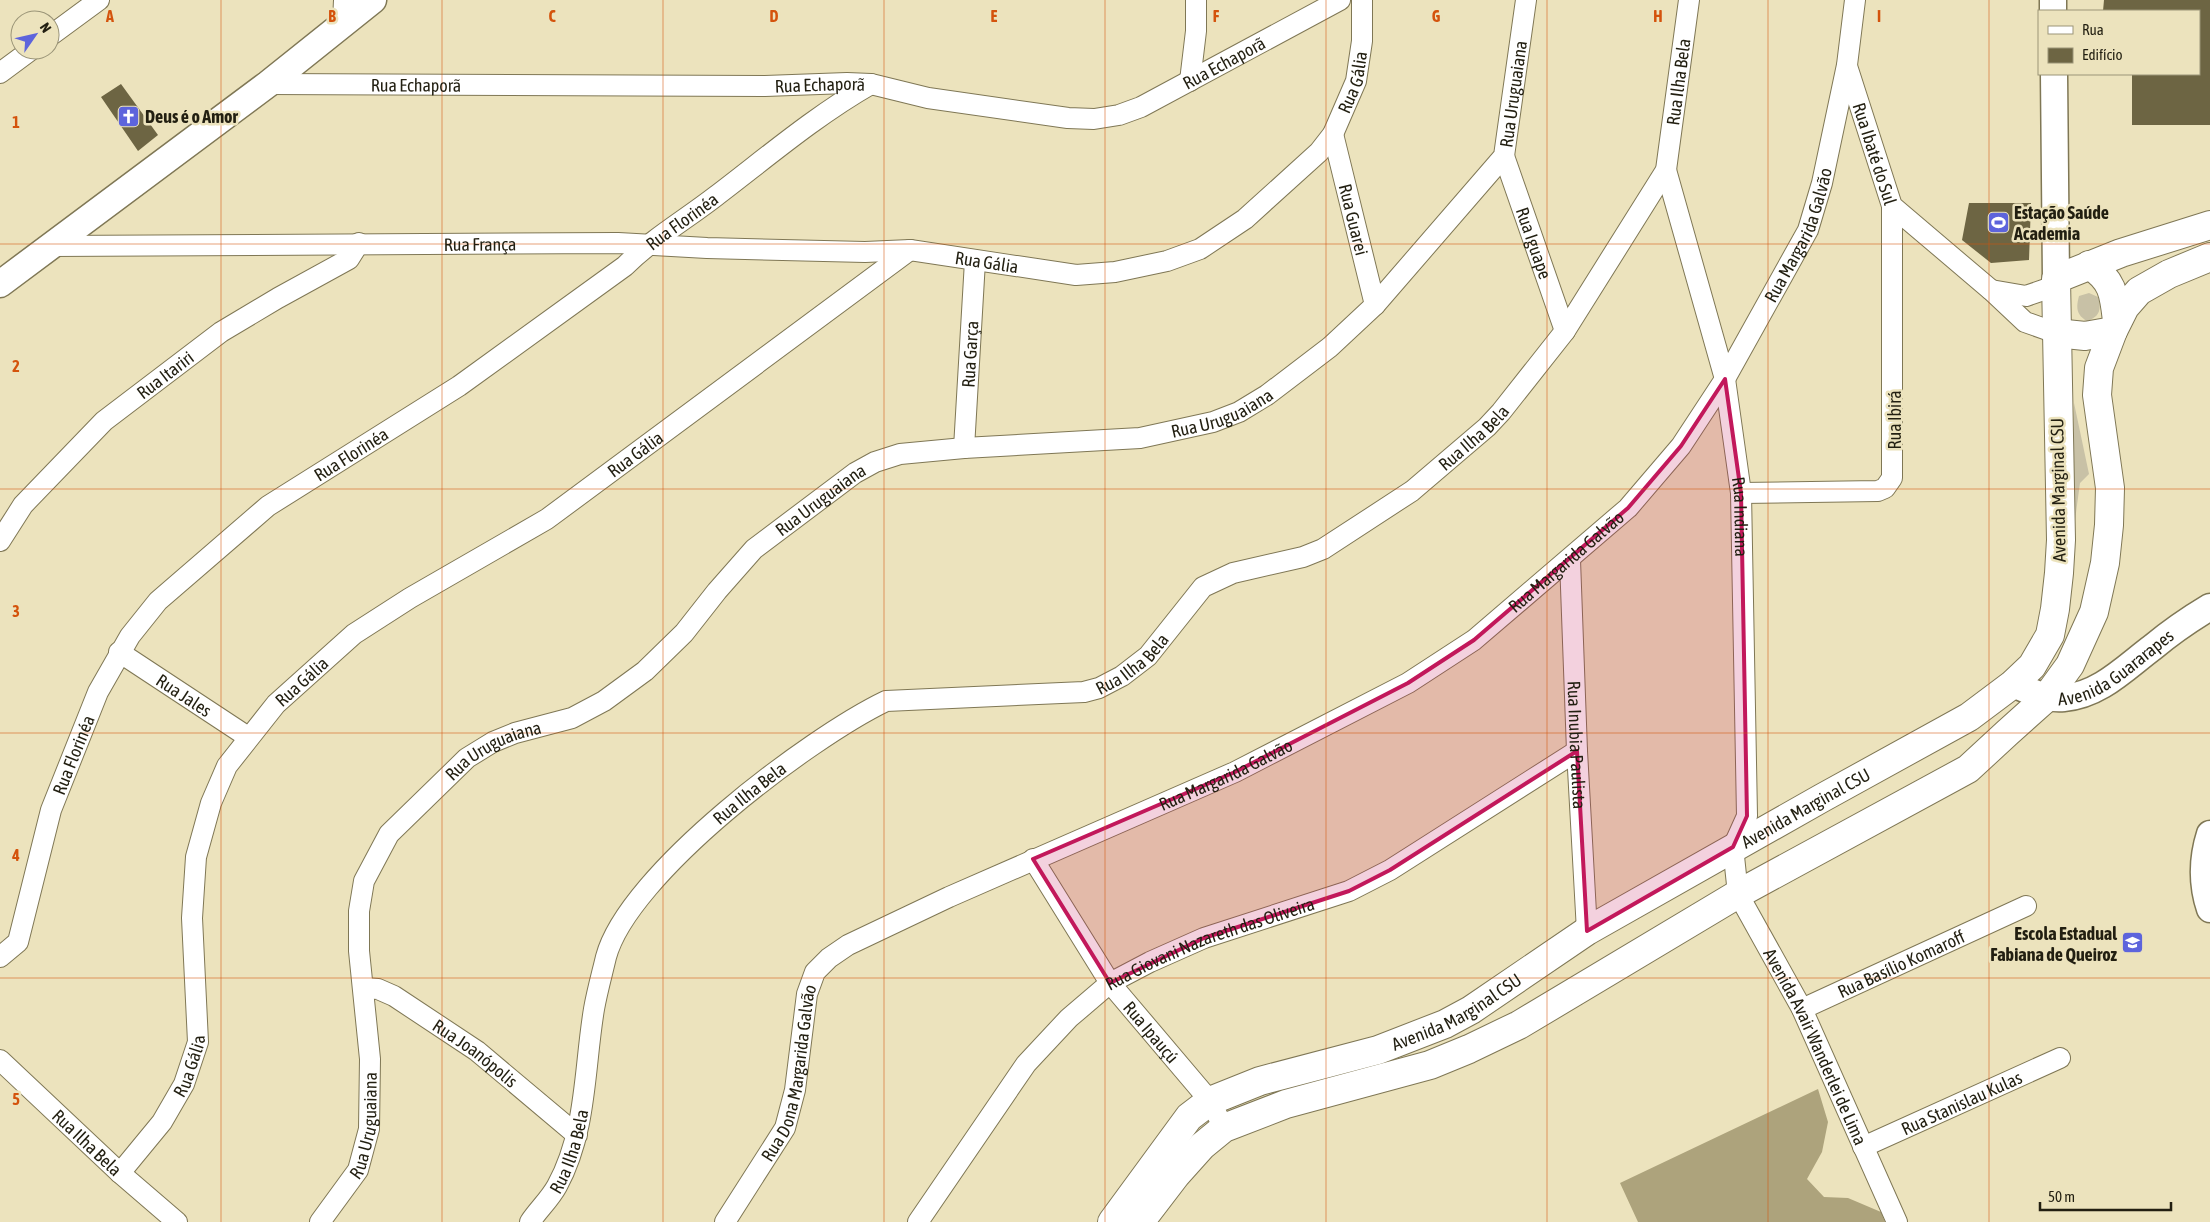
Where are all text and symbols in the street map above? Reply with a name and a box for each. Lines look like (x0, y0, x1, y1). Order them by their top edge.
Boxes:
text: A (105, 7, 114, 25)
text: B (328, 7, 336, 25)
text: C (548, 7, 556, 25)
text: D (770, 7, 779, 25)
text: E (991, 7, 998, 25)
text: F (1213, 7, 1220, 25)
text: G (1432, 7, 1441, 25)
text: H (1653, 7, 1663, 25)
text: I (1877, 7, 1881, 25)
north arrow (10, 10, 60, 60)
legend (2038, 10, 2200, 75)
text: N (37, 20, 55, 36)
text: Rua (2082, 21, 2104, 38)
street label: Rua Echaporã (1179, 32, 1269, 93)
street label: Rua Ilha Bela (1662, 37, 1694, 126)
street label: Rua Uruguaiana (1495, 39, 1531, 149)
text: Edifício (2082, 46, 2123, 63)
street label: Rua Gália (1333, 50, 1371, 116)
street label: Rua Echaporã (774, 72, 866, 96)
street label: Rua Echaporã (371, 74, 461, 95)
street label: Rua Ibaté do Sul (1849, 100, 1901, 208)
church icon: Deus é o Amor (117, 104, 141, 128)
place label: Deus é o Amor (145, 106, 239, 127)
text: 1 (12, 113, 20, 131)
street label: Rua Margarida Galvão (1760, 166, 1835, 306)
street label: Rua Guarei (1335, 182, 1373, 257)
street label: Rua Florinéa (641, 188, 722, 254)
place label: Estação Saúde Academia (2013, 202, 2109, 244)
street label: Rua Iguape (1512, 204, 1556, 282)
sports icon: Estação Saúde Academia (1986, 210, 2010, 234)
street label: Rua França (444, 233, 516, 254)
street label: Rua Gália (954, 246, 1020, 277)
street label: Rua Garça (957, 320, 982, 388)
street label: Rua Itariri (132, 346, 197, 403)
text: 2 (12, 357, 20, 375)
street label: Rua Uruguaiana (1169, 384, 1277, 441)
street label: Rua Ibirá (1884, 390, 1905, 450)
street label: Rua Ilha Bela (1434, 401, 1513, 474)
street label: Avenida Marginal CSU (2046, 418, 2070, 562)
street label: Rua Florinéa (310, 423, 392, 485)
street label: Rua Gália (603, 426, 667, 481)
street label: Rua Uruguaiana (771, 459, 869, 540)
street label: Rua Indiana (1728, 475, 1753, 557)
street label: Rua Margarida Galvão (1504, 506, 1628, 616)
text: 3 (12, 602, 20, 620)
street label: Avenida Guararapes (2057, 624, 2177, 709)
street label: Rua Ilha Bela (1092, 629, 1172, 698)
street label: Rua Gália (271, 652, 332, 710)
street label: Rua Jales (153, 669, 216, 721)
street label: Rua Inubia Paulista (1564, 680, 1591, 810)
street label: Rua Florinéa (48, 712, 98, 797)
street label: Rua Uruguaiana (440, 716, 543, 784)
street label: Rua Margarida Galvão (1155, 734, 1296, 815)
street label: Rua Ilha Bela (708, 757, 790, 828)
street label: Avenida Marginal CSU (1737, 763, 1873, 852)
text: 4 (11, 846, 20, 864)
street label: Rua Giovani Nazareth das Oliveira (1102, 893, 1317, 994)
place label: Escola Estadual Fabiana de Queiroz (1990, 923, 2118, 965)
street label: Rua Basílio Komaroff (1834, 925, 1968, 1002)
school or university icon: Escola Estadual Fabiana de Queiroz (2121, 931, 2145, 955)
street label: Avenida Avair Wanderlei de Lima (1760, 944, 1872, 1148)
street label: Avenida Marginal CSU (1389, 969, 1525, 1054)
street label: Rua Dona Margarida Galvão (756, 981, 820, 1165)
street label: Rua Ipauçú (1119, 997, 1183, 1067)
street label: Rua Joanópolis (429, 1014, 522, 1091)
street label: Rua Gália (168, 1035, 209, 1100)
street label: Rua Stanislau Kulas (1898, 1066, 2025, 1139)
street label: Rua Uruguaiana (345, 1072, 380, 1183)
text: 5 (12, 1090, 20, 1108)
street label: Rua Ilha Bela (48, 1105, 126, 1180)
street label: Rua Ilha Bela (545, 1108, 592, 1197)
scale bar (2040, 1180, 2171, 1212)
text: 50 m (2048, 1188, 2075, 1205)

